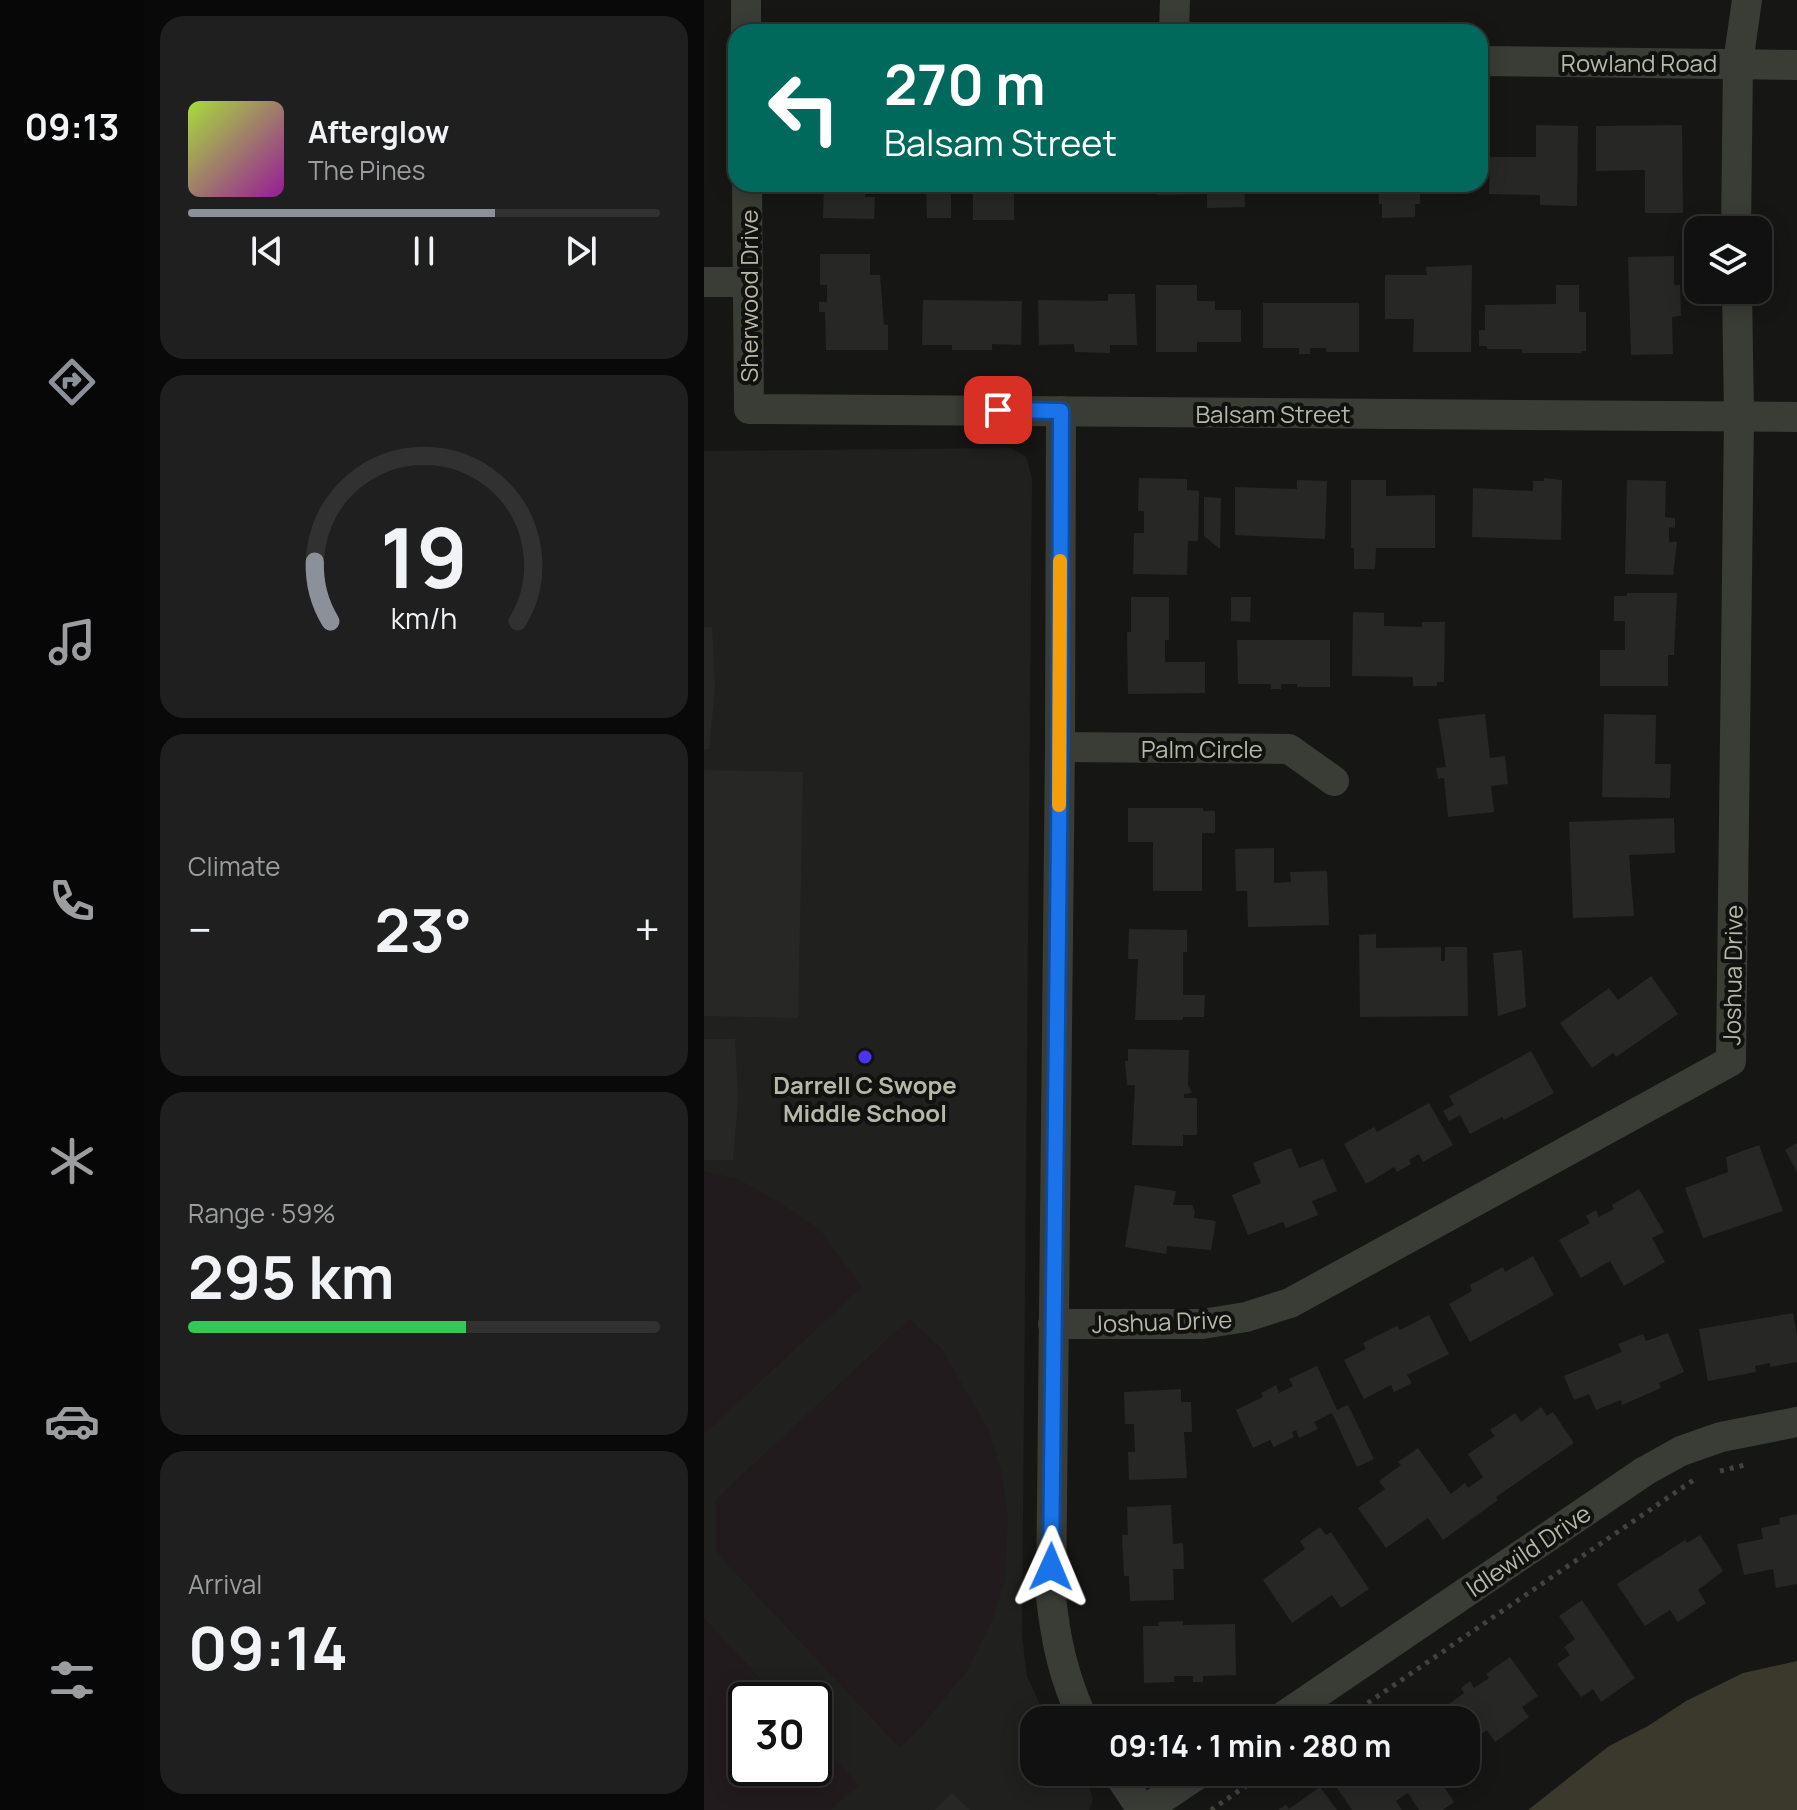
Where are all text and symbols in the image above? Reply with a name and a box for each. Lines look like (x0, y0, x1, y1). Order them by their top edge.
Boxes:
text: 270 m (884, 45, 1046, 122)
street label: Rowland Road (1561, 46, 1717, 79)
icon: left (752, 56, 856, 160)
text: 09:13 (24, 102, 120, 151)
text: Afterglow (308, 111, 449, 152)
text: Balsam Street (884, 118, 1117, 167)
text: The Pines (308, 152, 425, 188)
street label: Sherwood Drive (732, 209, 765, 383)
map controls (1684, 216, 1772, 304)
button: layers (1684, 216, 1772, 304)
icon: previous (245, 229, 289, 273)
icon: pause (402, 229, 446, 273)
icon: next (559, 229, 603, 273)
icon: directions (44, 354, 100, 410)
pin (964, 376, 1032, 444)
icon: arrive (976, 388, 1020, 432)
street label: Balsam Street (1195, 397, 1351, 430)
text: 19 (380, 499, 468, 613)
text: km/h (391, 599, 457, 638)
icon: music (44, 614, 100, 670)
street label: Palm Circle (1141, 732, 1263, 765)
text: Climate (188, 848, 280, 884)
icon: phone (44, 873, 100, 929)
text: 23° (374, 888, 472, 970)
text: − (188, 899, 212, 959)
text: + (635, 899, 660, 959)
street label: Joshua Drive (1714, 904, 1750, 1046)
marker: Darrell C Swope Middle School (856, 1048, 874, 1066)
place label: Darrell C Swope Middle School (773, 1068, 957, 1129)
icon: climate (44, 1133, 100, 1189)
text: Range · 59% (188, 1195, 336, 1231)
text: 295 km (188, 1235, 394, 1317)
street label: Joshua Drive (1091, 1302, 1233, 1340)
icon: car (44, 1393, 100, 1449)
street label: Idlewild Drive (1459, 1496, 1597, 1604)
position arrow (1009, 1525, 1093, 1609)
text: Arrival (188, 1566, 262, 1602)
text: 09:14 (188, 1606, 348, 1688)
icon: filters (44, 1652, 100, 1708)
speed limit sign: 30 (728, 1682, 832, 1786)
text: 09:14 · 1 min · 280 m (1109, 1725, 1391, 1766)

